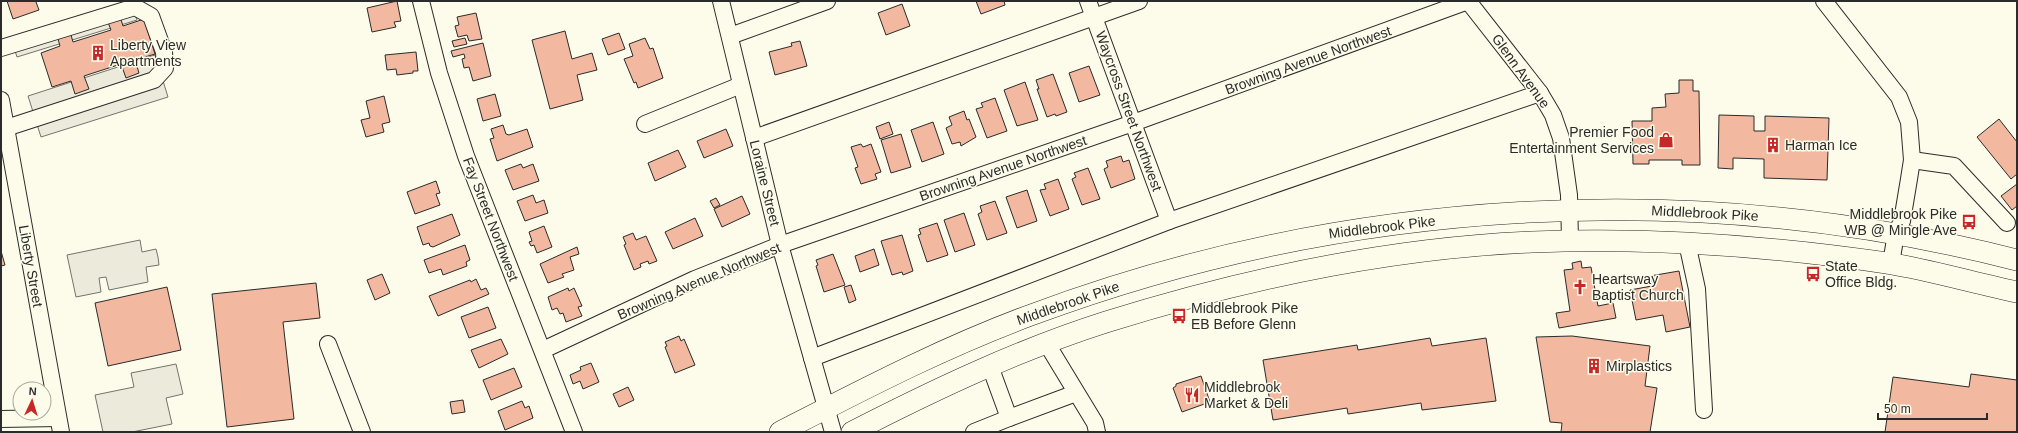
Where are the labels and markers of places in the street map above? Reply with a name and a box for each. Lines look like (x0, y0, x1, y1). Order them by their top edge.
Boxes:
place label: Liberty View Apartments (110, 37, 187, 69)
building icon: Liberty View Apartments (89, 44, 107, 62)
place label: Premier Food Entertainment Services (1509, 124, 1654, 156)
shop icon: Premier Food Entertainment Services (1657, 131, 1675, 149)
building icon: Harman Ice (1764, 136, 1782, 154)
place label: Harman Ice (1785, 137, 1858, 153)
place label: Middlebrook Pike WB @ Mingle Ave (1844, 206, 1957, 238)
bus stop icon: Middlebrook Pike WB @ Mingle Ave (1960, 213, 1978, 231)
place label: State Office Bldg. (1825, 258, 1897, 290)
bus stop icon: State Office Bldg. (1804, 265, 1822, 283)
place label: Heartsway Baptist Church (1592, 271, 1684, 303)
church icon: Heartsway Baptist Church (1571, 278, 1589, 296)
place label: Middlebrook Pike EB Before Glenn (1191, 300, 1299, 332)
bus stop icon: Middlebrook Pike EB Before Glenn (1170, 307, 1188, 325)
building icon: Mirplastics (1585, 357, 1603, 375)
place label: Mirplastics (1606, 358, 1672, 374)
place label: Middlebrook Market & Deli (1204, 379, 1288, 411)
restaurant icon: Middlebrook Market & Deli (1183, 386, 1201, 404)

